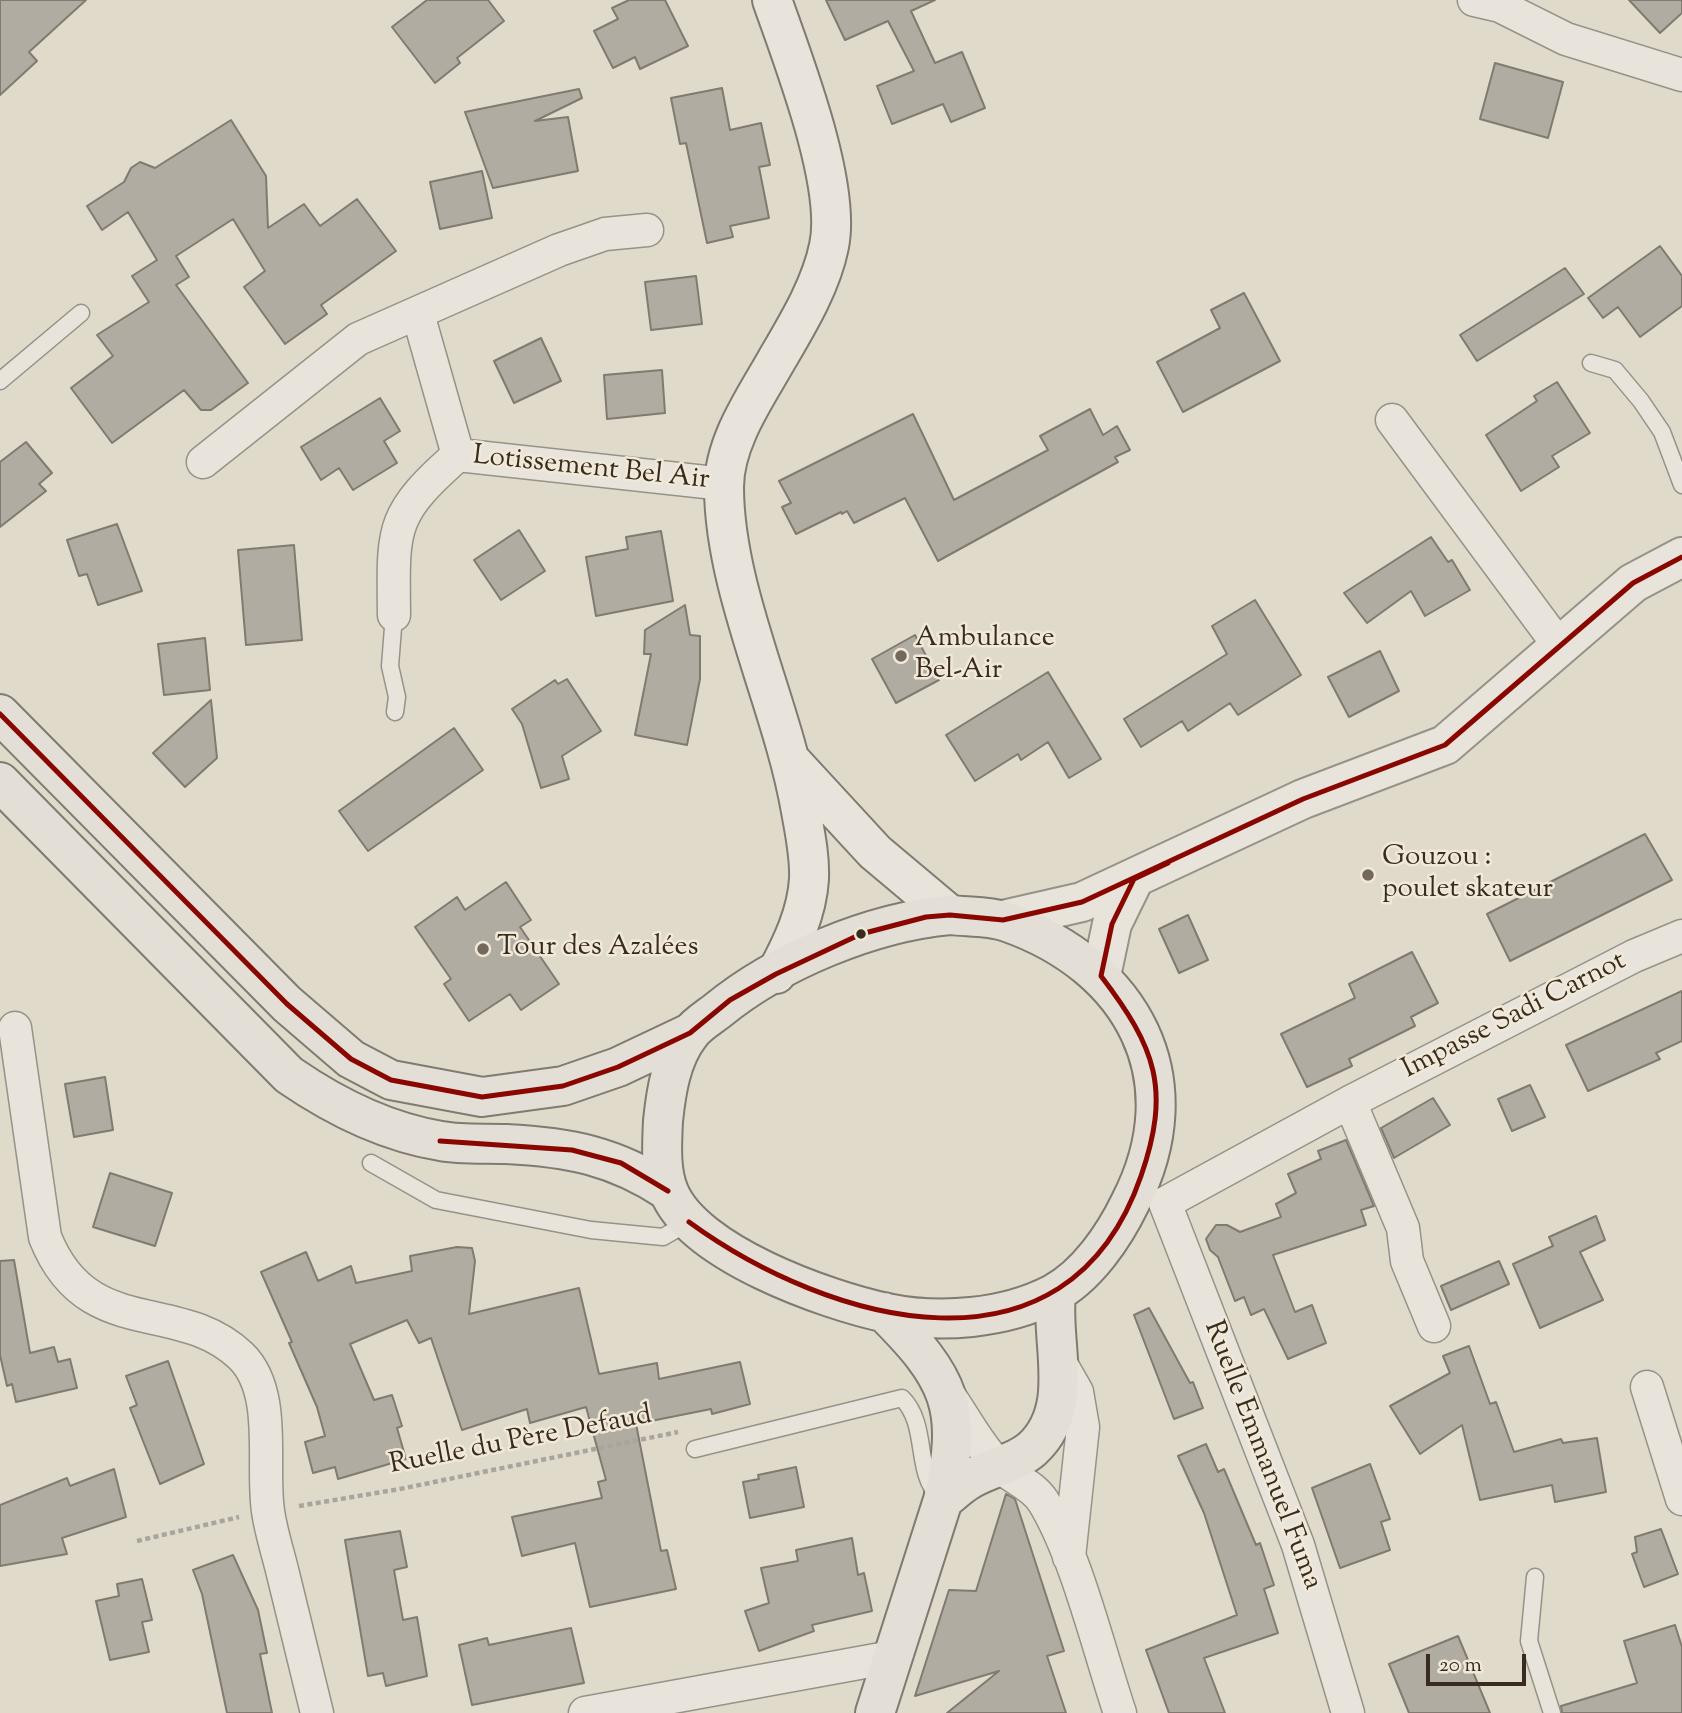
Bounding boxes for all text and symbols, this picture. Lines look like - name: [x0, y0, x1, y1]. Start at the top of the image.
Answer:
- street label: Lotissement Bel Air: [471, 441, 711, 499]
- place label: Ambulance Bel-Air: [915, 623, 1055, 689]
- marker: Ambulance Bel-Air: [893, 648, 909, 664]
- place label: Gouzou : poulet skateur: [1382, 842, 1553, 908]
- marker: Gouzou : poulet skateur: [1360, 867, 1376, 883]
- unlabelled marker: [854, 927, 868, 941]
- place label: Tour des Azalées: [497, 932, 699, 966]
- marker: Tour des Azalées: [475, 941, 491, 957]
- street label: Impasse Sadi Carnot: [1397, 946, 1633, 1088]
- street label: Ruelle Emmanuel Fuma: [1194, 1317, 1328, 1595]
- street label: Ruelle du Père Defaud: [387, 1400, 655, 1484]
- scale bar: [1430, 1640, 1530, 1684]
- text: 20 m: [1439, 1651, 1482, 1681]

